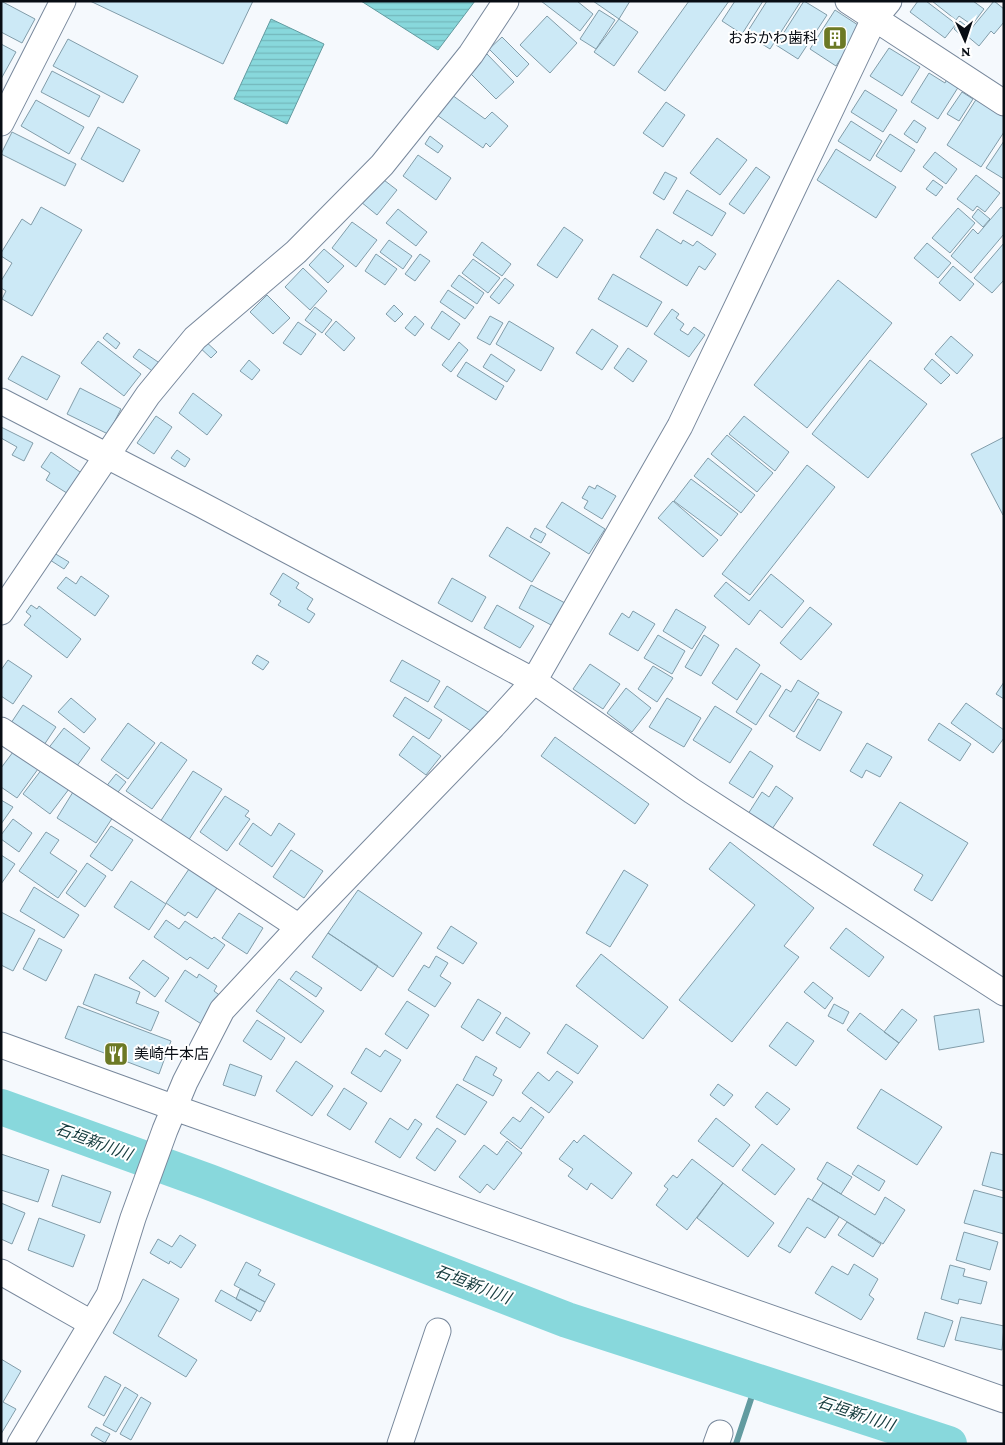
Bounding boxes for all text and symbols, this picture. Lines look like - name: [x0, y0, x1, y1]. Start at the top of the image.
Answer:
- north arrow: [940, 15, 990, 65]
- building icon: おおかわ歯科: [822, 25, 848, 51]
- place label: おおかわ歯科: [728, 30, 818, 46]
- text: N: [960, 45, 971, 61]
- restaurant icon: 美崎牛本店: [103, 1041, 129, 1067]
- place label: 美崎牛本店: [134, 1046, 209, 1062]
- water label: 石垣新川川: [53, 1120, 136, 1164]
- water label: 石垣新川川: [432, 1262, 515, 1307]
- water label: 石垣新川川: [815, 1393, 898, 1435]

